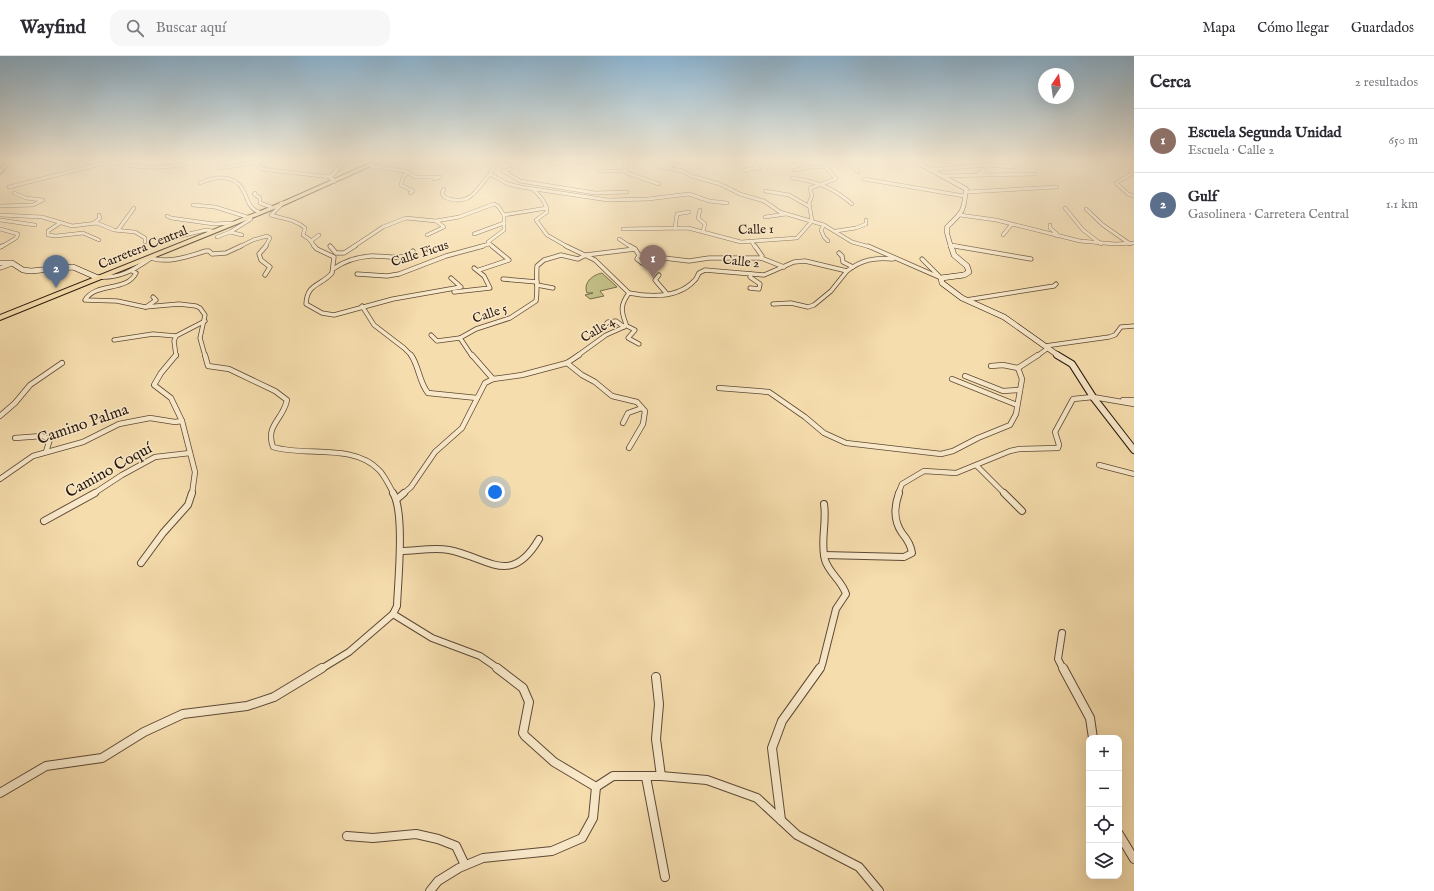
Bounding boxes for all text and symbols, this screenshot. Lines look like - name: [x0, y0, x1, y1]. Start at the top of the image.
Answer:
- search box: [110, 10, 390, 46]
- text: Wayfind: [20, 16, 86, 40]
- icon: search: [124, 17, 146, 39]
- text: Buscar aquí: [156, 18, 226, 37]
- text: Mapa: [1202, 19, 1235, 37]
- text: Cómo llegar: [1257, 19, 1329, 37]
- text: Guardados: [1351, 19, 1414, 37]
- north arrow: [1038, 68, 1074, 104]
- text: Cerca: [1150, 72, 1191, 93]
- text: 2 resultados: [1355, 74, 1418, 91]
- text: Escuela Segunda Unidad: [1188, 123, 1342, 142]
- text: 1: [1161, 132, 1165, 149]
- text: 650 m: [1389, 132, 1418, 149]
- text: Escuela · Calle 2: [1188, 142, 1274, 159]
- text: Gulf: [1188, 187, 1217, 206]
- text: 2: [1160, 196, 1166, 213]
- text: 1.1 km: [1386, 196, 1418, 213]
- text: Gasolinera · Carretera Central: [1188, 206, 1349, 223]
- street label: Calle 1: [738, 221, 774, 239]
- street label: Carretera Central: [96, 222, 190, 274]
- street label: Calle Ficus: [389, 237, 451, 271]
- pin: 1: [640, 245, 666, 278]
- street label: Calle 2: [722, 252, 760, 272]
- pin: 2: [43, 255, 69, 288]
- street label: Calle 5: [470, 300, 510, 328]
- street label: Calle 4: [578, 313, 619, 347]
- street label: Camino Palma: [35, 400, 131, 450]
- street label: Camino Coquí: [62, 438, 157, 503]
- your location: [485, 482, 505, 502]
- map controls: [1086, 735, 1122, 879]
- button: +: [1086, 735, 1122, 771]
- button: −: [1086, 771, 1122, 807]
- button: locate: [1086, 807, 1122, 843]
- button: layers: [1086, 843, 1122, 879]

